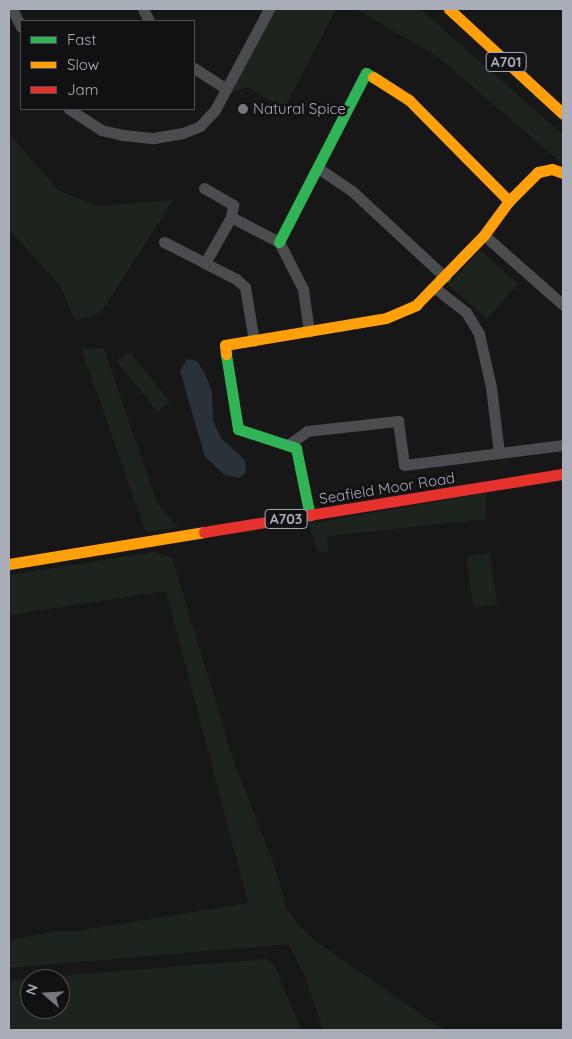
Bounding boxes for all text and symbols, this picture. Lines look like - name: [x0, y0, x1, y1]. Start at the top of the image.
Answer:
- legend: [20, 20, 195, 110]
- text: Fast: [67, 30, 96, 49]
- road number: A701: [485, 51, 527, 74]
- text: Slow: [67, 55, 99, 74]
- text: Jam: [67, 80, 98, 99]
- place label: Natural Spice: [253, 100, 346, 118]
- marker: Natural Spice: [237, 103, 249, 115]
- street label: Seafield Moor Road: [318, 468, 456, 508]
- road number: A703: [264, 508, 308, 530]
- north arrow: [20, 969, 70, 1019]
- text: N: [22, 982, 42, 997]

